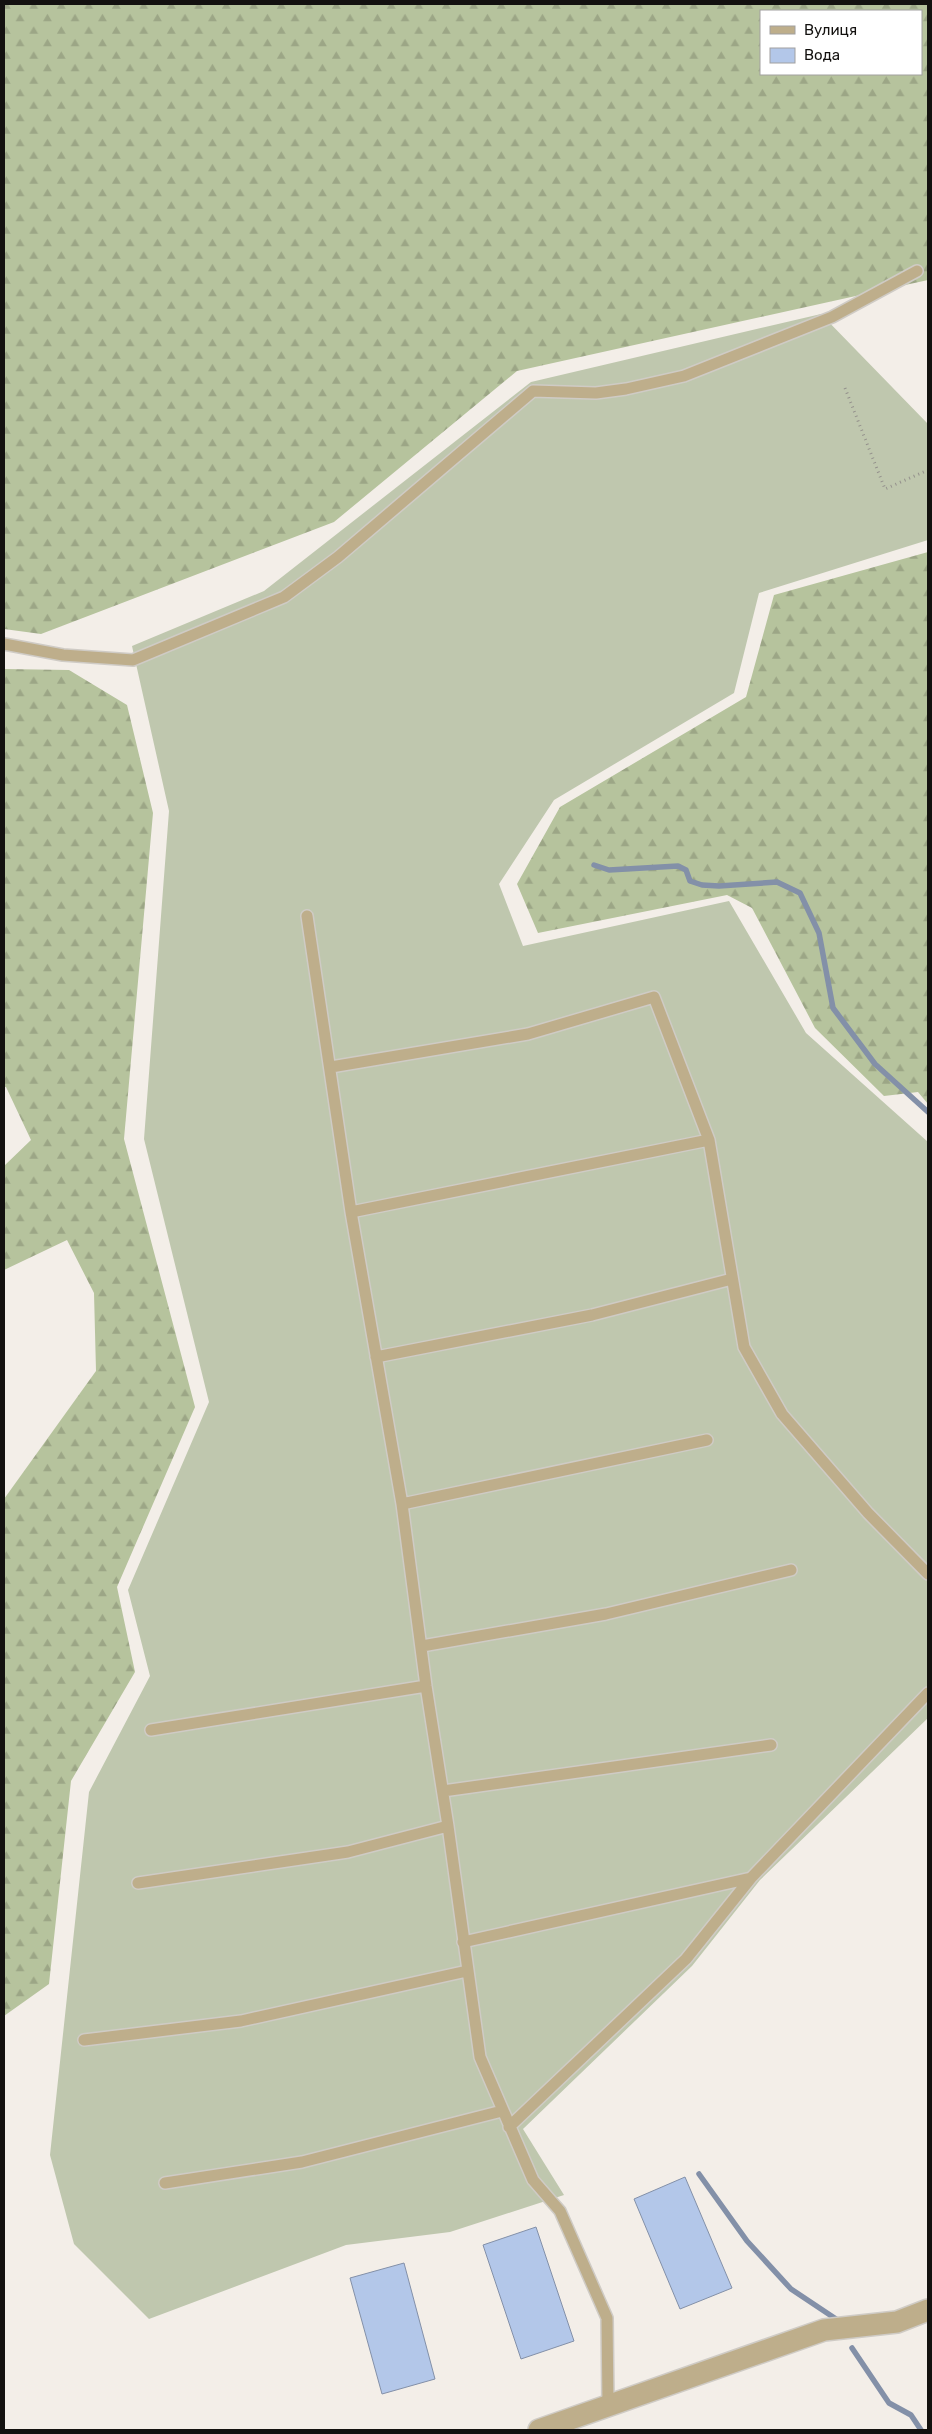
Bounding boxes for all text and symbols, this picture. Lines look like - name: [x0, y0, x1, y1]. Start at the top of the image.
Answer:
- legend: [760, 10, 922, 75]
- text: Вулиця: [804, 21, 857, 39]
- text: Вода: [804, 46, 840, 64]

